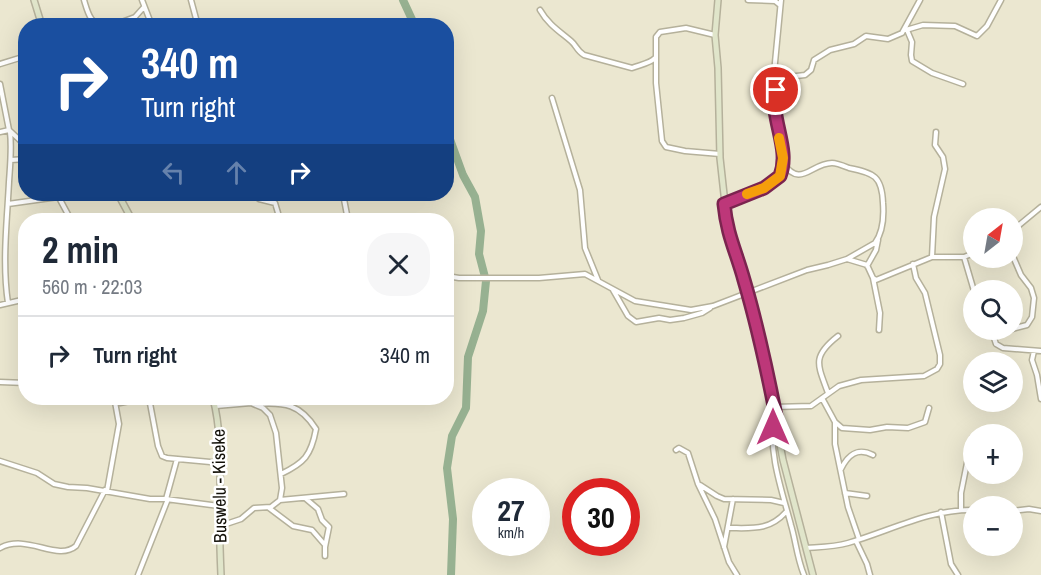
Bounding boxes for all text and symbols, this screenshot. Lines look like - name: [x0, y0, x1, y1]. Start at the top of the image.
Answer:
- text: 340 m: [141, 35, 239, 91]
- icon: right: [42, 42, 120, 120]
- pin: [750, 64, 801, 115]
- icon: arrive: [759, 73, 792, 106]
- text: Turn right: [141, 89, 235, 125]
- icon: left: [157, 156, 190, 189]
- icon: ahead: [220, 156, 253, 189]
- icon: right: [283, 156, 316, 189]
- north arrow: [963, 208, 1023, 268]
- map controls: [963, 208, 1023, 556]
- text: 2 min: [42, 226, 119, 274]
- button: close: [367, 233, 430, 296]
- text: 560 m · 22:03: [42, 273, 142, 300]
- button: search: [963, 280, 1023, 340]
- icon: right: [42, 339, 75, 372]
- text: Turn right: [93, 340, 177, 370]
- text: 340 m: [380, 340, 430, 370]
- button: layers: [963, 352, 1023, 412]
- position arrow: [741, 395, 805, 459]
- button: +: [963, 424, 1023, 484]
- street label: Buswelu - Kiseke: [206, 429, 232, 543]
- speed limit sign: 30: [562, 478, 640, 556]
- text: 27: [497, 490, 525, 530]
- button: −: [963, 496, 1023, 556]
- text: km/h: [498, 522, 524, 543]

